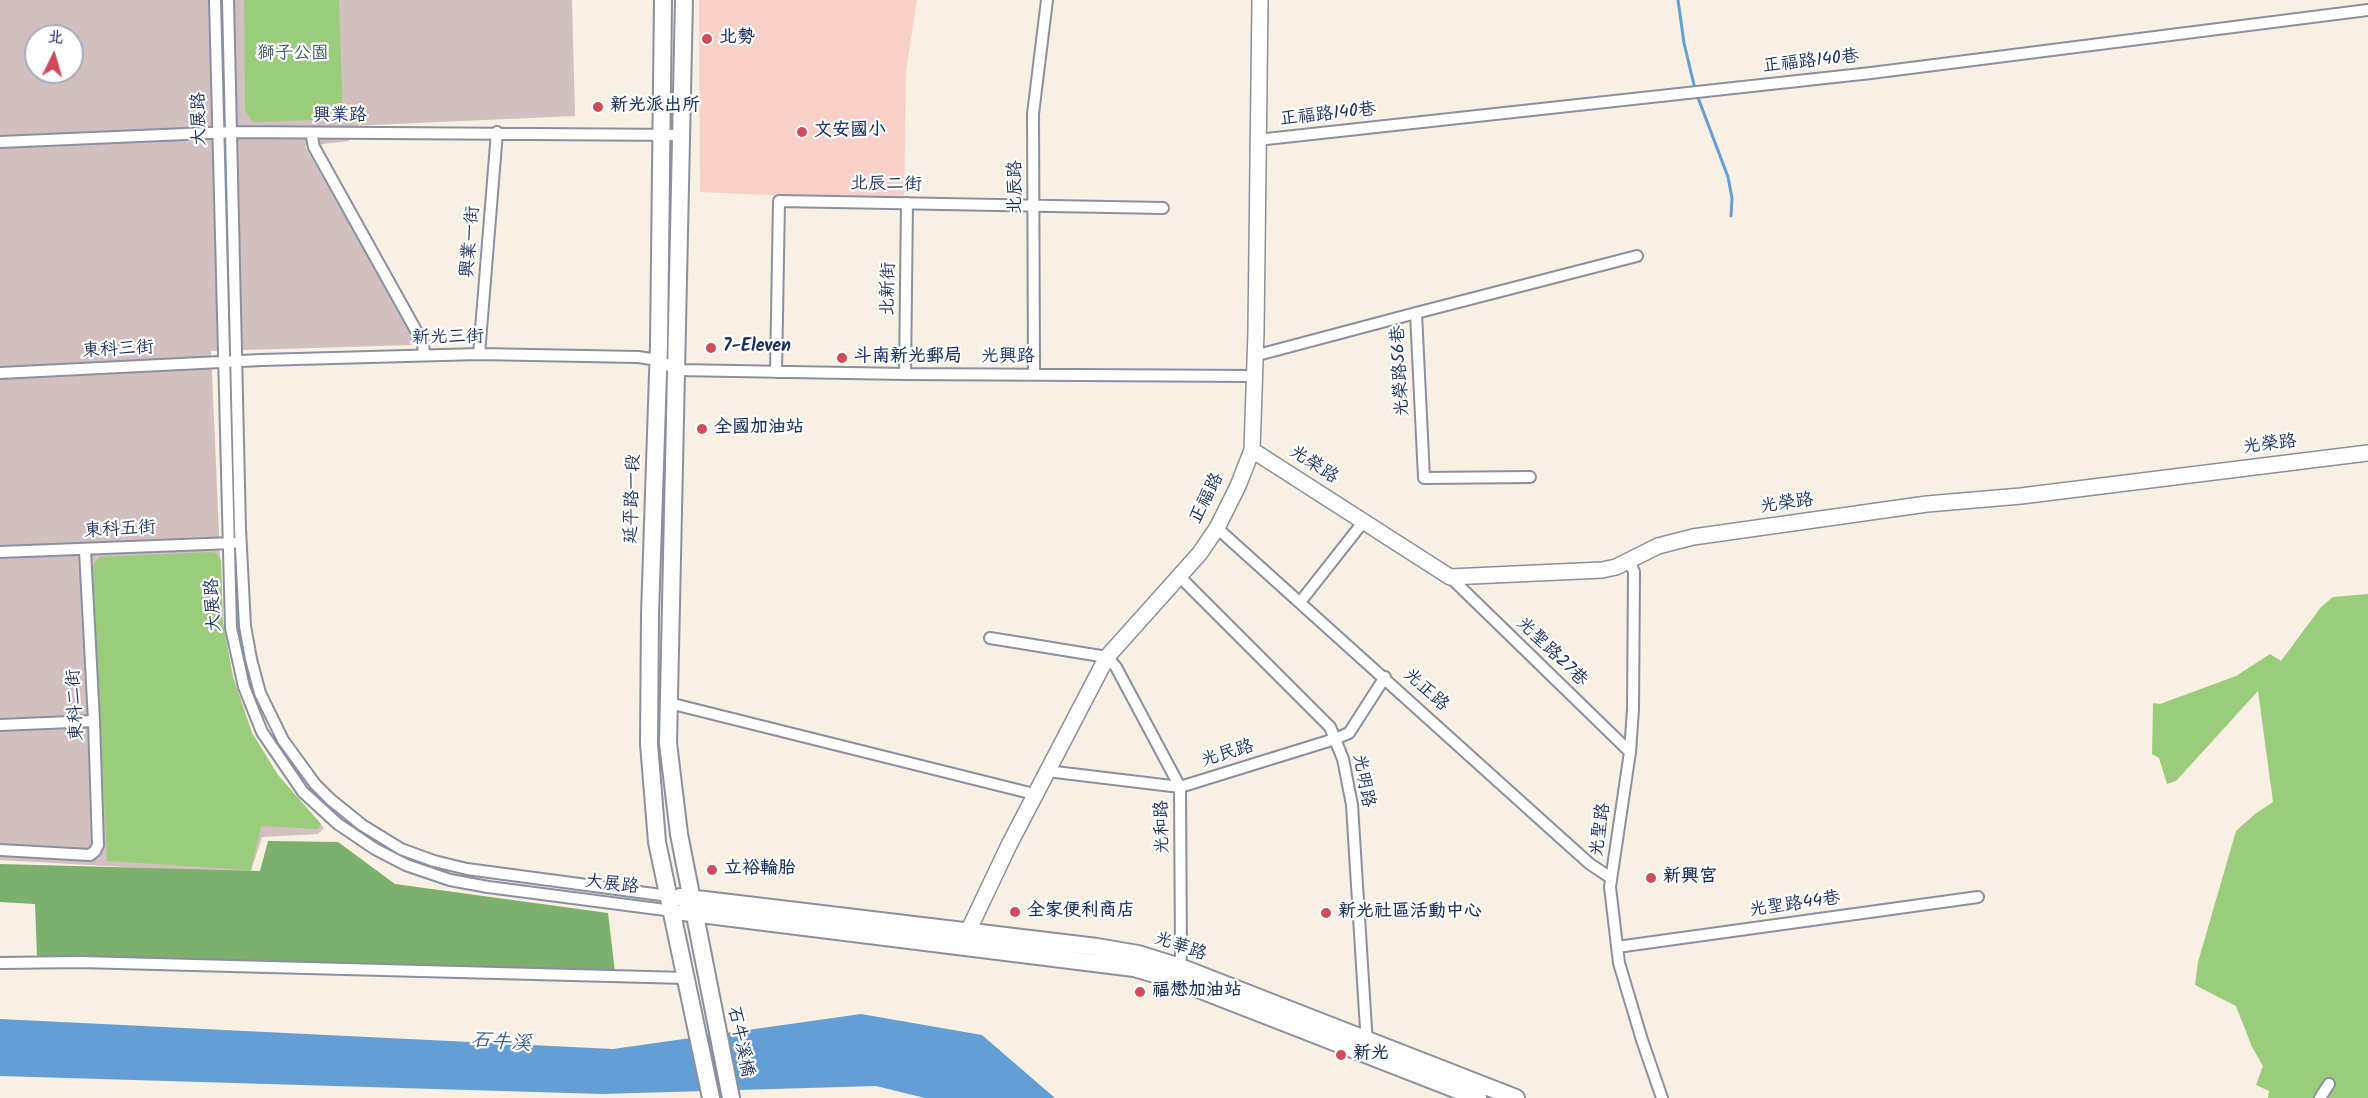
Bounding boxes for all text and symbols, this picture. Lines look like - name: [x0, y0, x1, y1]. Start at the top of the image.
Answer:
- north arrow: [24, 24, 84, 84]
- text: 北: [46, 24, 64, 51]
- place label: 北勢: [719, 28, 755, 50]
- marker: 北勢: [700, 32, 714, 46]
- park label: 獅子公園: [257, 44, 329, 66]
- street label: 正福路140巷: [1762, 47, 1860, 79]
- street label: 大展路: [190, 92, 212, 146]
- place label: 新光派出所: [610, 96, 700, 118]
- marker: 新光派出所: [591, 100, 605, 114]
- street label: 正福路140巷: [1279, 100, 1377, 132]
- street label: 興業路: [313, 106, 367, 128]
- place label: 文安國小: [814, 121, 886, 143]
- marker: 文安國小: [795, 125, 809, 139]
- street label: 北辰路: [1006, 160, 1028, 214]
- street label: 北辰二街: [850, 175, 922, 197]
- street label: 興業一街: [458, 205, 486, 279]
- street label: 北新街: [879, 262, 901, 316]
- street label: 光榮路56巷: [1389, 325, 1415, 417]
- street label: 新光三街: [412, 328, 484, 350]
- place label: 7-Eleven: [723, 337, 791, 359]
- street label: 東科三街: [81, 338, 155, 364]
- marker: 7-Eleven: [704, 341, 718, 355]
- place label: 斗南新光郵局: [854, 347, 962, 369]
- street label: 光興路: [981, 347, 1035, 369]
- marker: 斗南新光郵局: [835, 351, 849, 365]
- place label: 全國加油站: [714, 418, 804, 440]
- marker: 全國加油站: [695, 422, 709, 436]
- street label: 光榮路: [2242, 432, 2298, 460]
- street label: 光榮路: [1284, 442, 1342, 490]
- street label: 延平路一段: [622, 454, 646, 544]
- street label: 正福路: [1186, 470, 1230, 528]
- street label: 光榮路: [1759, 491, 1815, 519]
- street label: 東科五街: [83, 518, 157, 544]
- street label: 大展路: [203, 577, 227, 633]
- street label: 光聖路27巷: [1511, 614, 1591, 692]
- street label: 光正路: [1398, 665, 1452, 717]
- street label: 東科二街: [64, 668, 90, 742]
- street label: 光民路: [1199, 737, 1257, 773]
- street label: 光明路: [1346, 752, 1378, 810]
- street label: 光和路: [1153, 800, 1175, 854]
- street label: 光聖路: [1588, 802, 1616, 858]
- place label: 立裕輪胎: [724, 859, 796, 881]
- marker: 立裕輪胎: [705, 863, 719, 877]
- place label: 新興宮: [1663, 867, 1717, 889]
- marker: 新興宮: [1644, 871, 1658, 885]
- street label: 大展路: [584, 872, 640, 900]
- street label: 光聖路44巷: [1748, 889, 1842, 923]
- place label: 全家便利商店: [1027, 901, 1135, 923]
- place label: 新光社區活動中心: [1338, 902, 1482, 924]
- marker: 全家便利商店: [1008, 905, 1022, 919]
- marker: 新光社區活動中心: [1319, 906, 1333, 920]
- street label: 光華路: [1151, 929, 1209, 967]
- place label: 福懋加油站: [1152, 981, 1242, 1003]
- marker: 福懋加油站: [1133, 985, 1147, 999]
- street label: 石牛溪橋: [721, 1005, 757, 1079]
- water label: 石牛溪: [470, 1030, 532, 1058]
- place label: 新光: [1353, 1044, 1389, 1066]
- marker: 新光: [1334, 1048, 1348, 1062]

